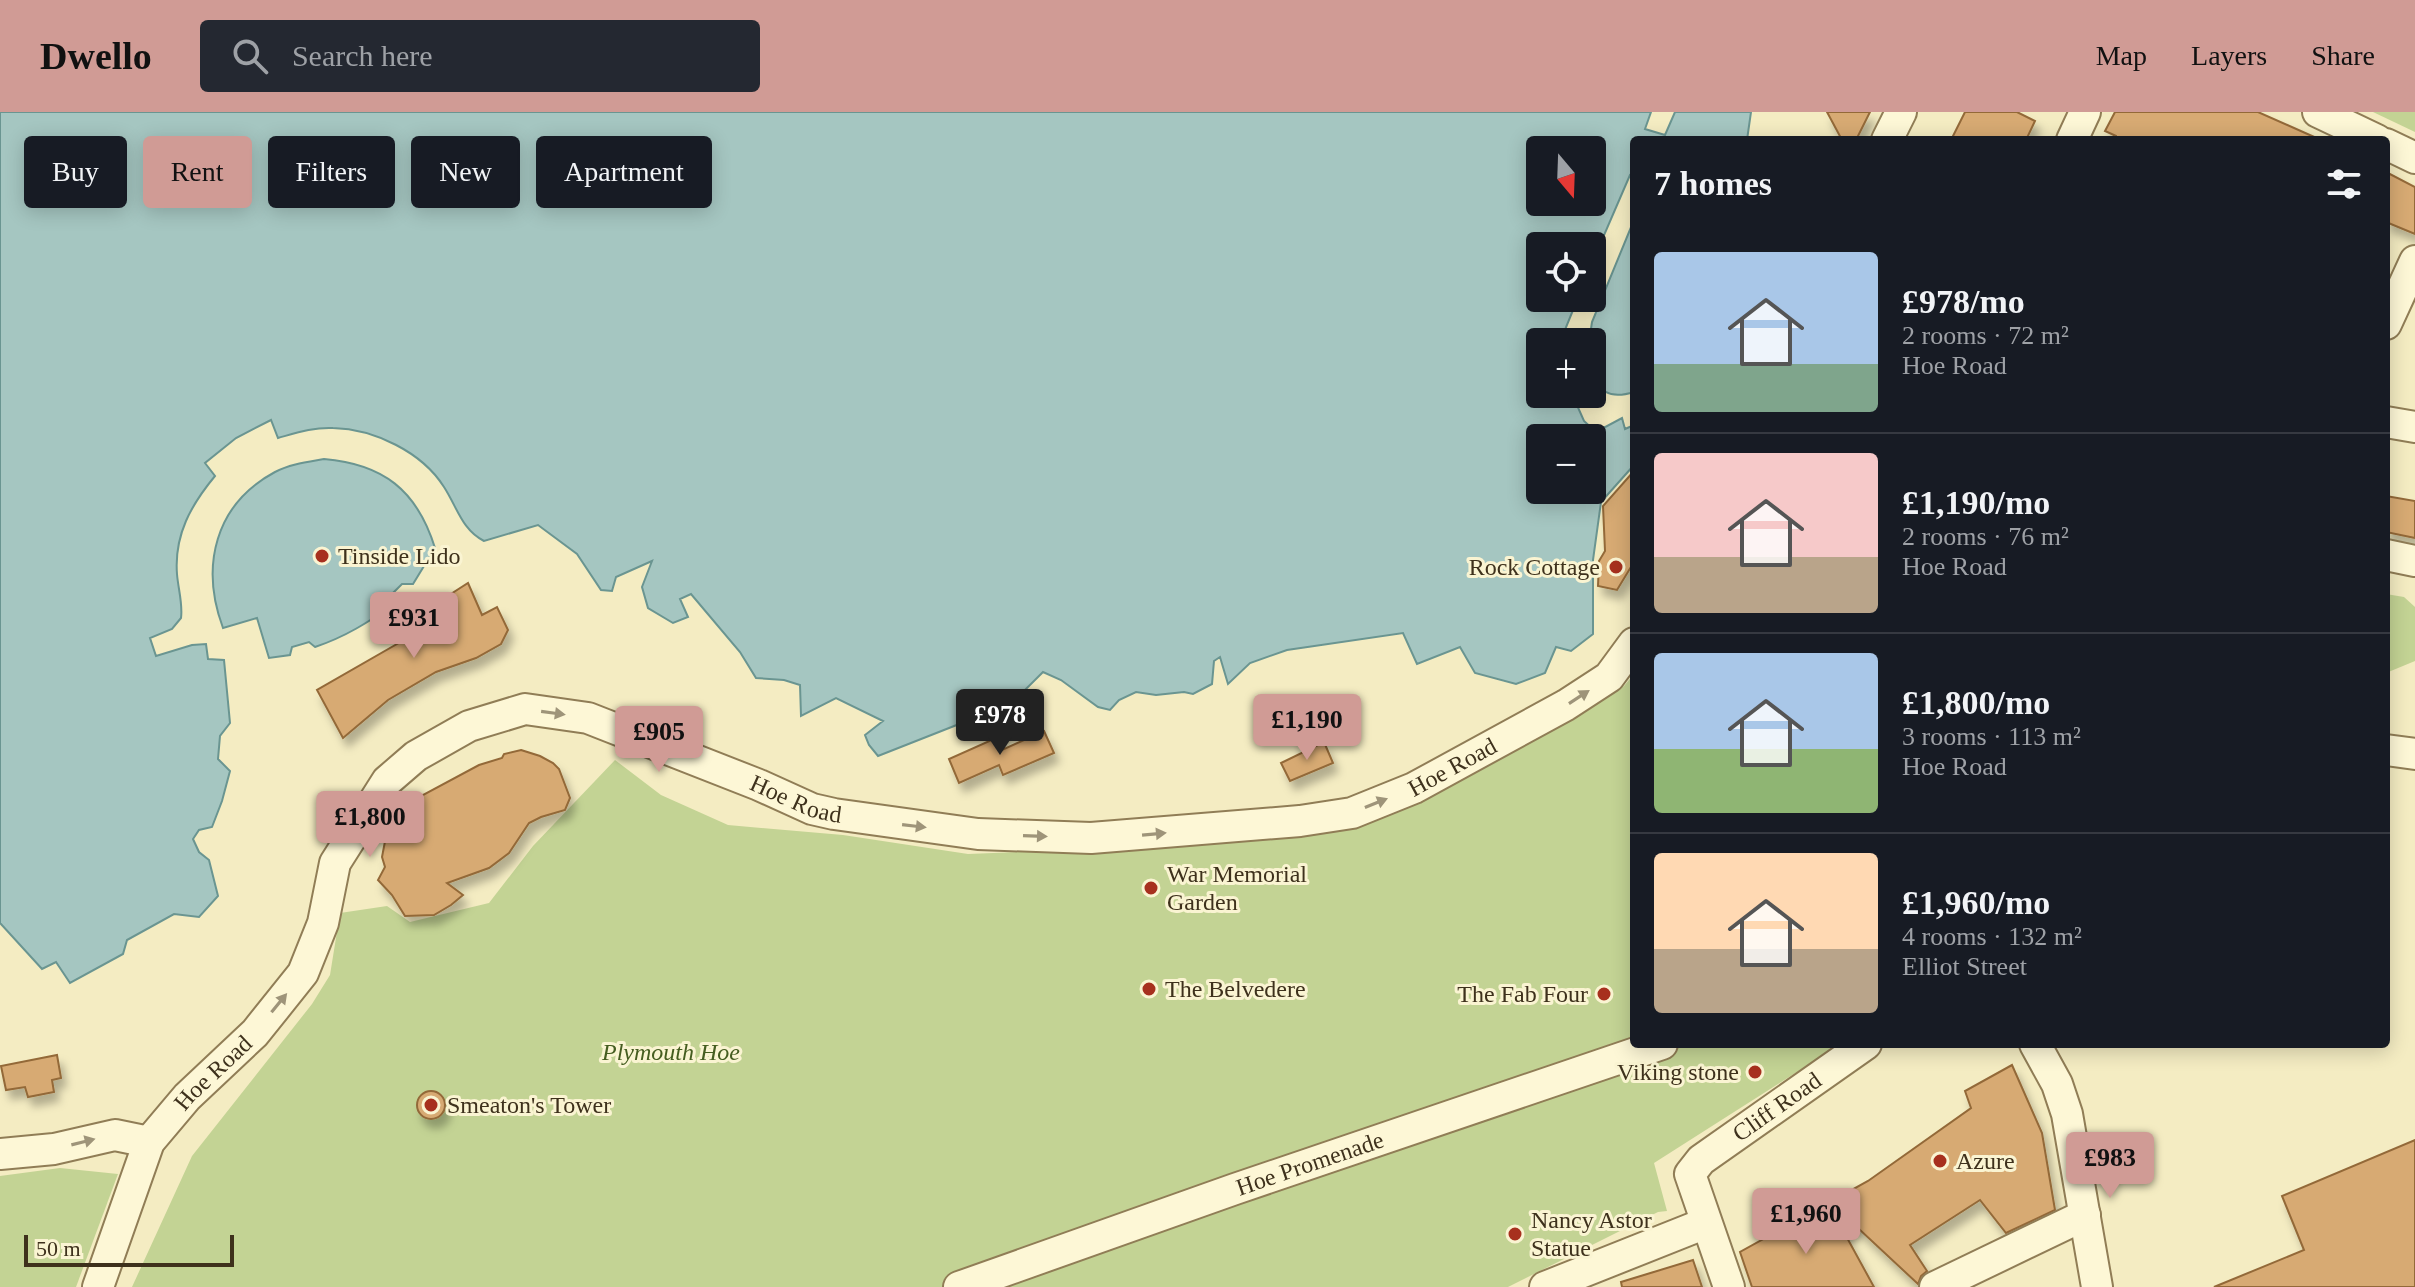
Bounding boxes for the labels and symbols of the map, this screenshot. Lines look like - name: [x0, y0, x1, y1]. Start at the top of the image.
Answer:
- north arrow: [1526, 136, 1606, 216]
- place label: Tinside Lido: [338, 543, 460, 569]
- marker: Tinside Lido: [313, 547, 331, 565]
- place label: Rock Cottage: [1469, 554, 1600, 580]
- marker: Rock Cottage: [1607, 558, 1625, 576]
- pin: £931: [367, 592, 461, 660]
- pin: £978: [953, 689, 1047, 757]
- one-way arrow: [1568, 689, 1589, 704]
- pin: £1,190: [1242, 694, 1372, 762]
- pin: £905: [612, 706, 706, 774]
- one-way arrow: [540, 707, 565, 720]
- street label: Hoe Road: [1404, 732, 1501, 802]
- street label: Hoe Road: [746, 770, 843, 828]
- pin: £1,800: [305, 791, 435, 859]
- one-way arrow: [1364, 797, 1388, 810]
- one-way arrow: [902, 820, 927, 833]
- one-way arrow: [1142, 827, 1167, 840]
- one-way arrow: [1023, 830, 1048, 843]
- place label: War Memorial Garden: [1167, 861, 1307, 915]
- marker: War Memorial Garden: [1142, 879, 1160, 897]
- place label: The Belvedere: [1165, 976, 1306, 1002]
- marker: The Belvedere: [1140, 980, 1158, 998]
- place label: The Fab Four: [1457, 981, 1588, 1007]
- marker: The Fab Four: [1595, 985, 1613, 1003]
- one-way arrow: [270, 993, 287, 1013]
- street label: Hoe Road: [169, 1030, 257, 1115]
- park label: Plymouth Hoe: [601, 1039, 740, 1065]
- place label: Viking stone: [1617, 1059, 1739, 1085]
- marker: Viking stone: [1746, 1063, 1764, 1081]
- street label: Cliff Road: [1728, 1067, 1826, 1147]
- place label: Smeaton's Tower: [447, 1092, 611, 1118]
- marker: Smeaton's Tower: [422, 1096, 440, 1114]
- street label: Hoe Promenade: [1233, 1126, 1387, 1201]
- pin: £983: [2063, 1132, 2157, 1200]
- one-way arrow: [70, 1135, 95, 1147]
- place label: Azure: [1956, 1148, 2015, 1174]
- marker: Azure: [1931, 1152, 1949, 1170]
- pin: £1,960: [1741, 1188, 1871, 1256]
- place label: Nancy Astor Statue: [1531, 1207, 1652, 1261]
- marker: Nancy Astor Statue: [1506, 1225, 1524, 1243]
- scale bar: [24, 1231, 234, 1267]

